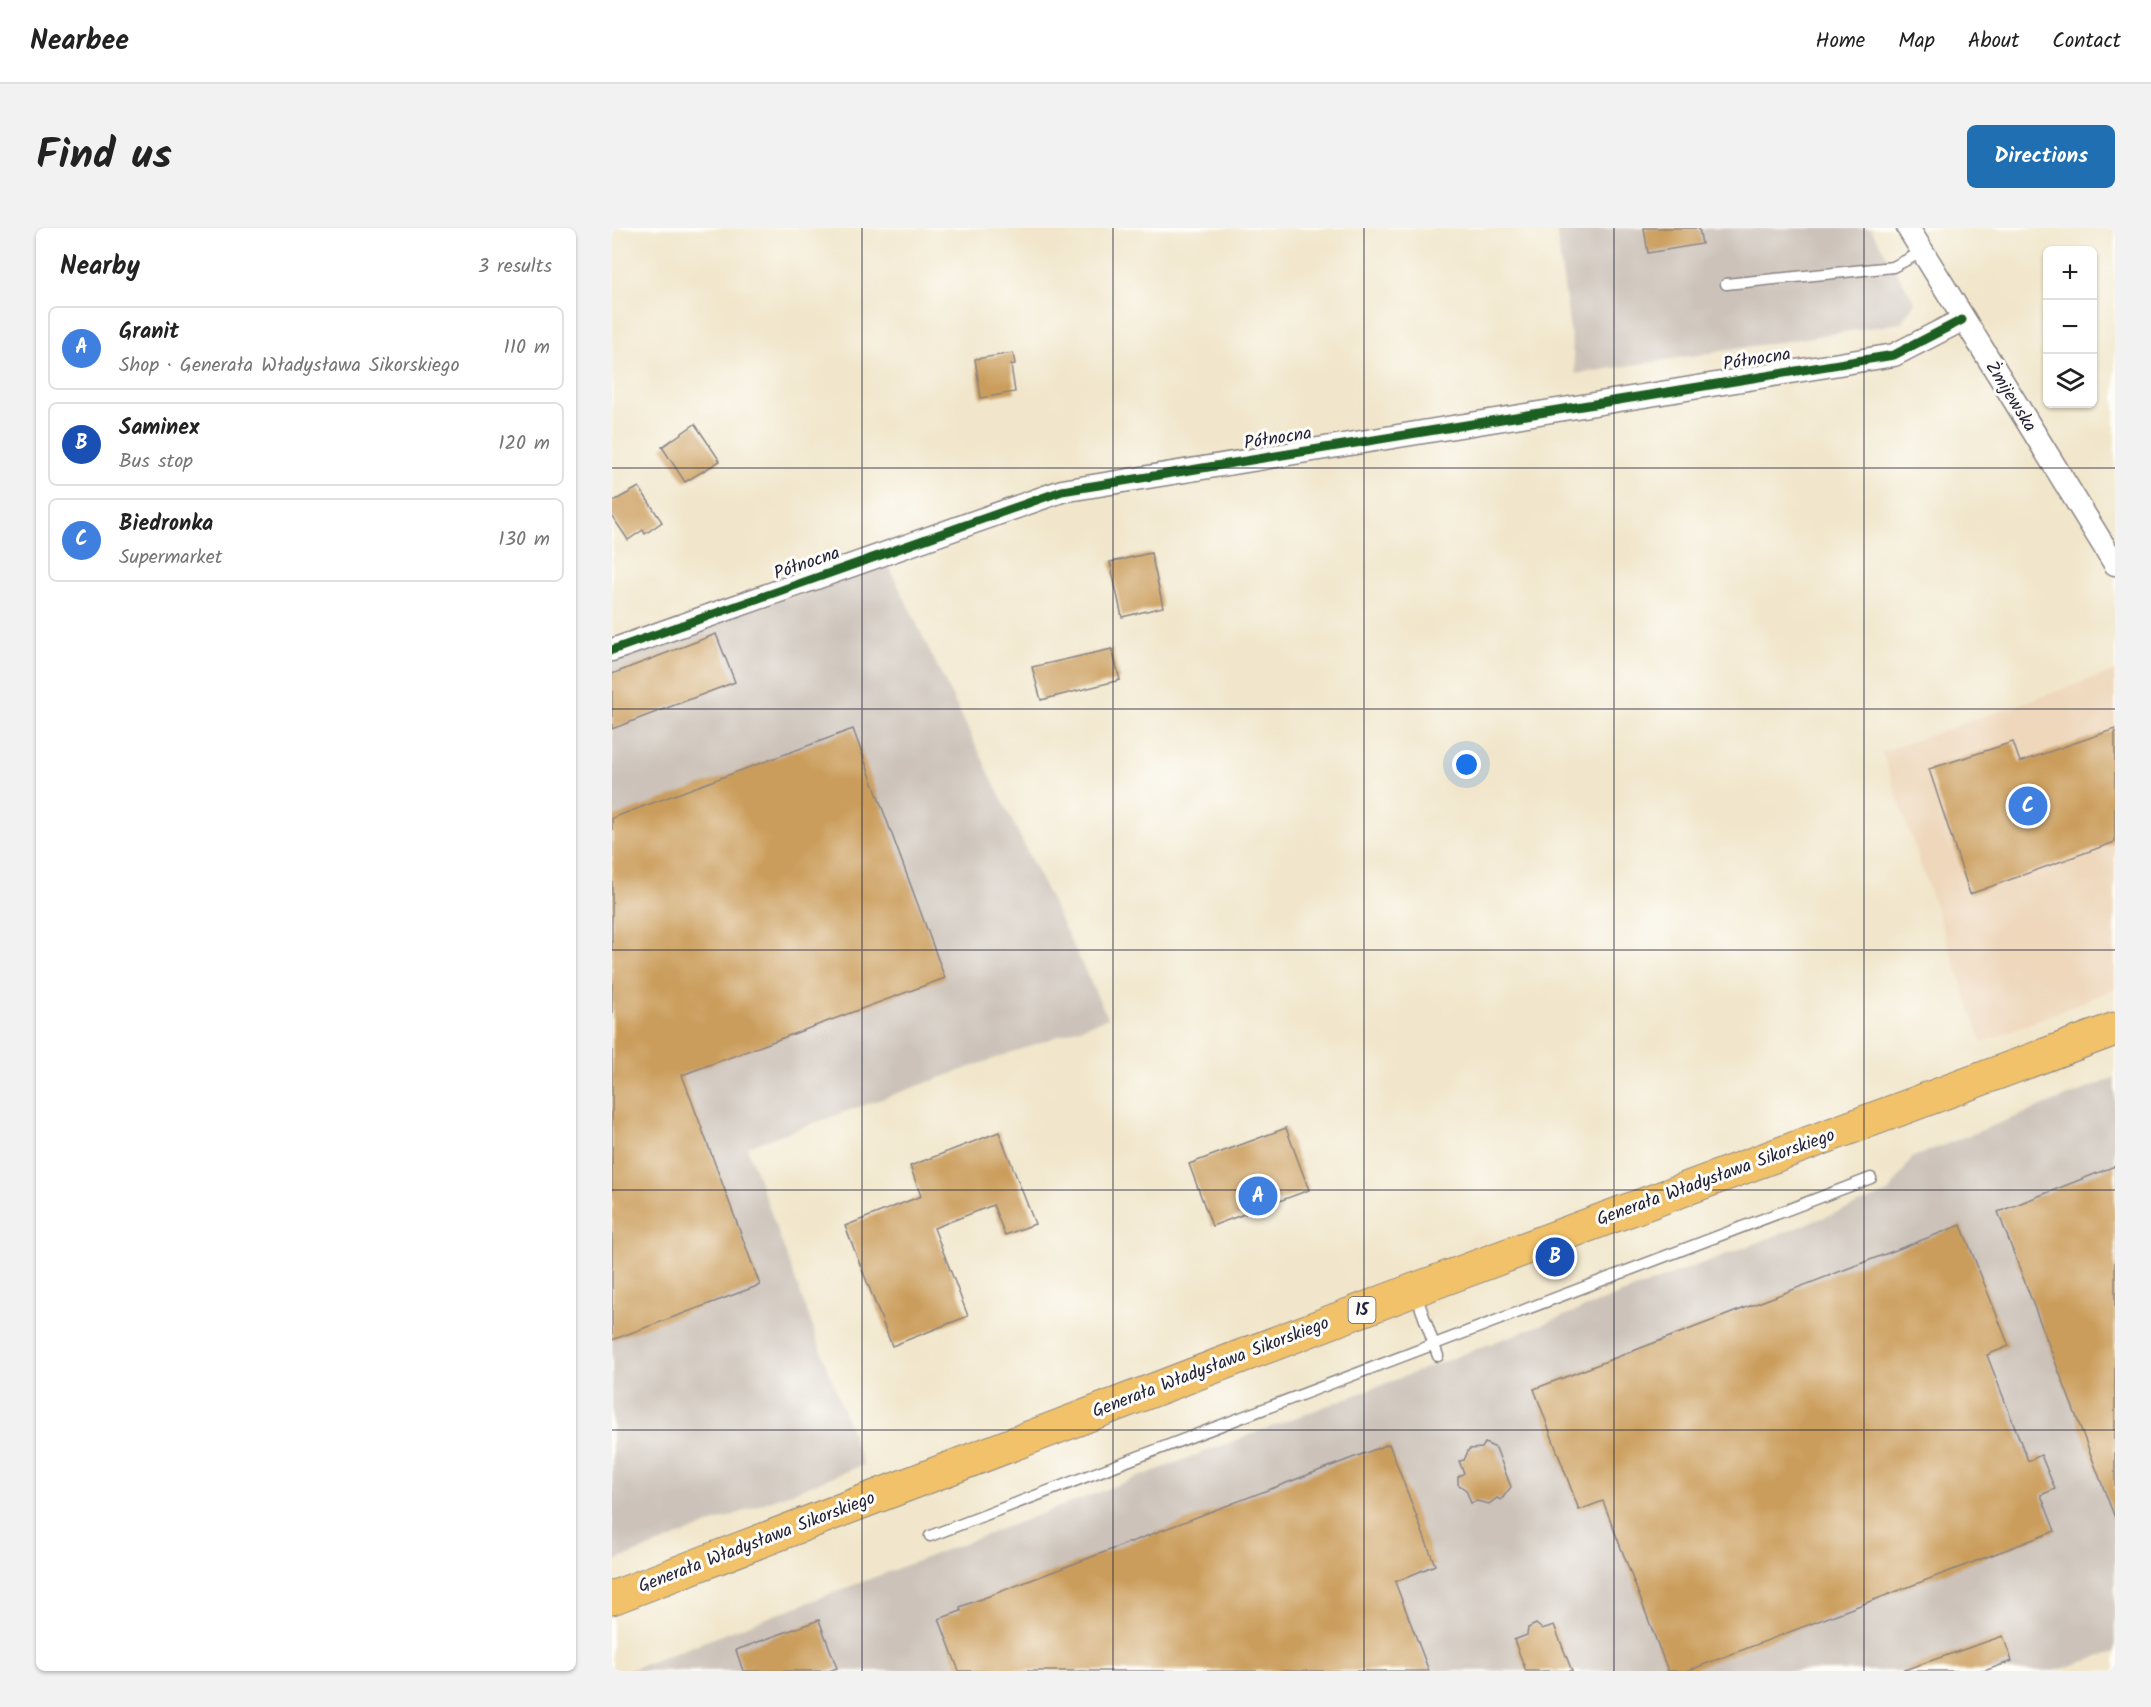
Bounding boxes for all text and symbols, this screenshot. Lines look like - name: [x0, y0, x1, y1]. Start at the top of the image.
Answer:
- text: Nearbee: [30, 19, 129, 64]
- text: Home: [1816, 25, 1865, 58]
- text: Map: [1898, 25, 1935, 58]
- text: About: [1968, 25, 2019, 58]
- text: Contact: [2052, 25, 2121, 58]
- text: Find us: [36, 123, 172, 190]
- button: Directions: [1967, 125, 2115, 188]
- text: Nearby: [60, 246, 140, 288]
- map controls: [2043, 246, 2097, 408]
- button: +: [2043, 246, 2097, 300]
- text: 3 results: [478, 251, 552, 283]
- button: −: [2043, 300, 2097, 354]
- text: Granit: [119, 315, 179, 350]
- text: A: [75, 332, 88, 364]
- text: 110 m: [504, 332, 550, 364]
- street label: Północna: [1721, 340, 1793, 380]
- text: Shop · Generała Władysława Sikorskiego: [119, 350, 460, 382]
- button: layers: [2043, 354, 2097, 408]
- street label: Żmijewska: [1977, 356, 2043, 438]
- text: Saminex: [119, 411, 199, 446]
- street label: Północna: [1242, 419, 1314, 459]
- text: B: [75, 428, 88, 460]
- text: 120 m: [498, 428, 550, 460]
- text: Bus stop: [119, 446, 193, 478]
- text: Biedronka: [119, 507, 213, 542]
- text: C: [75, 524, 88, 556]
- text: 130 m: [498, 524, 550, 556]
- street label: Północna: [770, 539, 844, 589]
- text: Supermarket: [119, 542, 222, 574]
- your location: [1452, 750, 1481, 779]
- pin: C: [2008, 784, 2048, 828]
- street label: Generała Władysława Sikorskiego: [1593, 1121, 1839, 1235]
- pin: A: [1238, 1174, 1278, 1218]
- pin: B: [1536, 1234, 1574, 1280]
- road number: 15: [1348, 1297, 1376, 1323]
- street label: Generała Władysława Sikorskiego: [1088, 1309, 1334, 1427]
- street label: Generała Władysława Sikorskiego: [634, 1484, 880, 1602]

